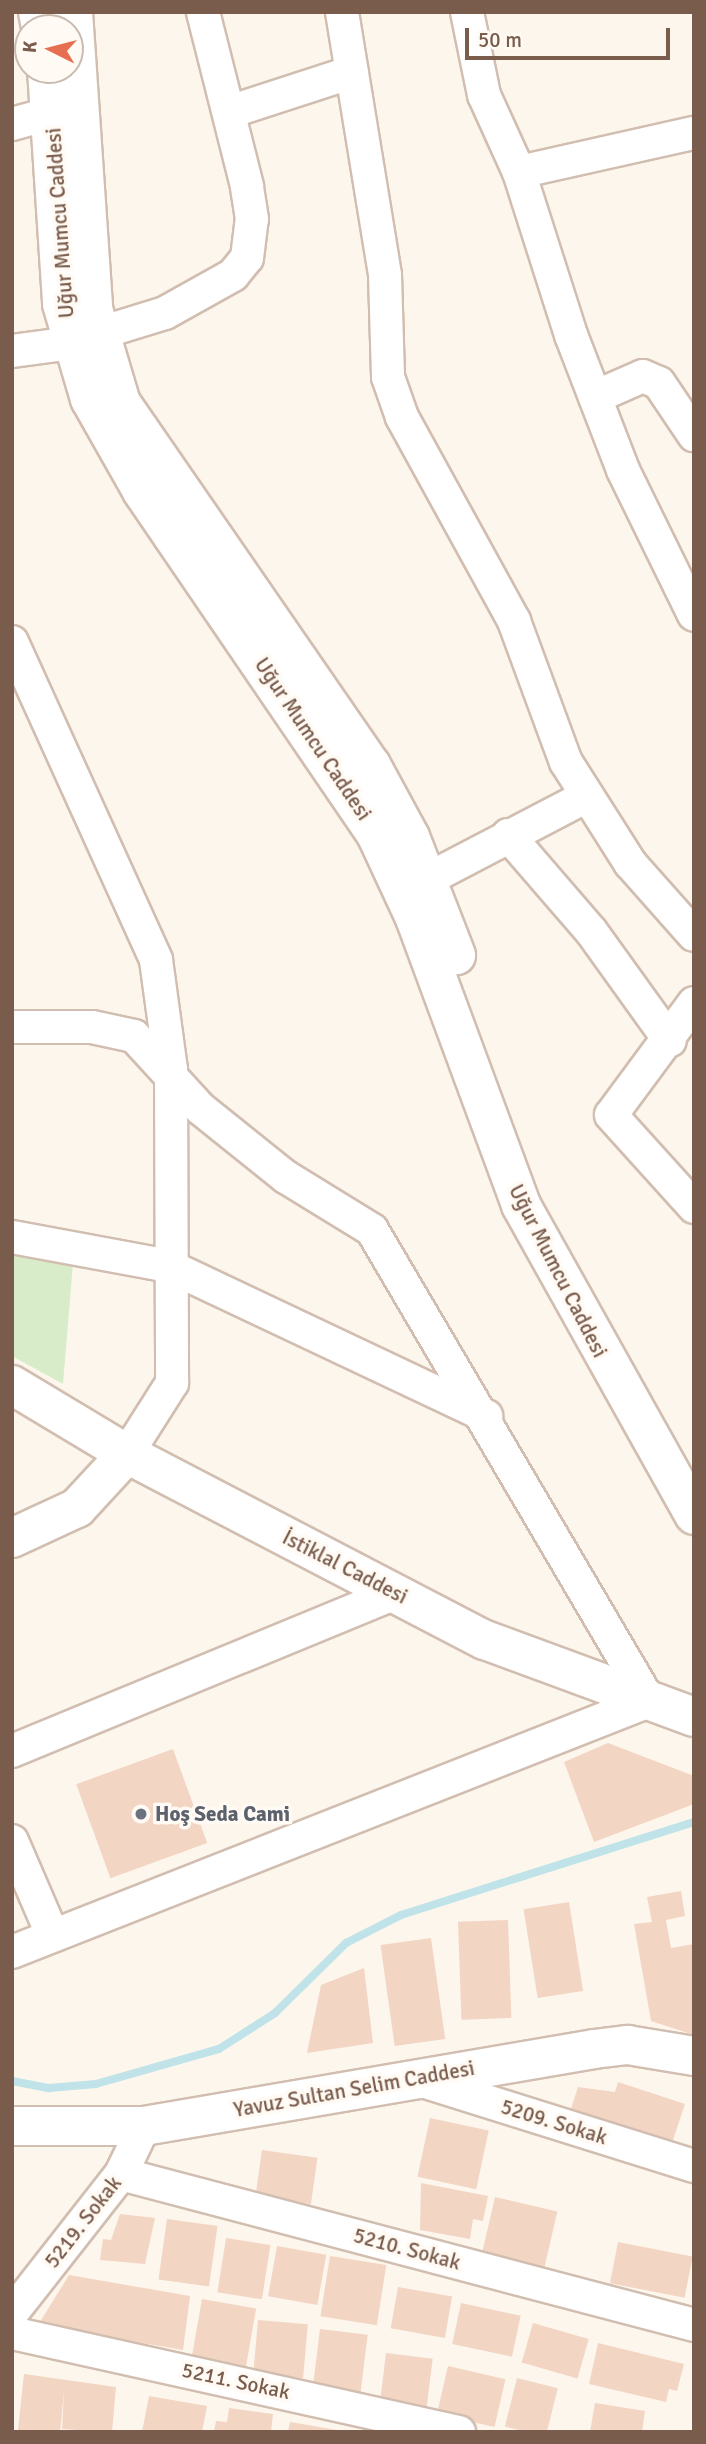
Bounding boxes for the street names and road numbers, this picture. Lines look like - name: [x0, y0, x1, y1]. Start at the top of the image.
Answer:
- street label: Uğur Mumcu Caddesi: [41, 127, 79, 319]
- street label: Uğur Mumcu Caddesi: [249, 653, 377, 825]
- street label: Uğur Mumcu Caddesi: [503, 1180, 613, 1362]
- street label: İstiklal Caddesi: [278, 1525, 412, 1609]
- street label: Yavuz Sultan Selim Caddesi: [232, 2055, 476, 2123]
- street label: 5209. Sokak: [498, 2094, 610, 2150]
- street label: 5219. Sokak: [39, 2171, 127, 2273]
- street label: 5210. Sokak: [351, 2223, 463, 2275]
- street label: 5211. Sokak: [180, 2357, 292, 2405]

